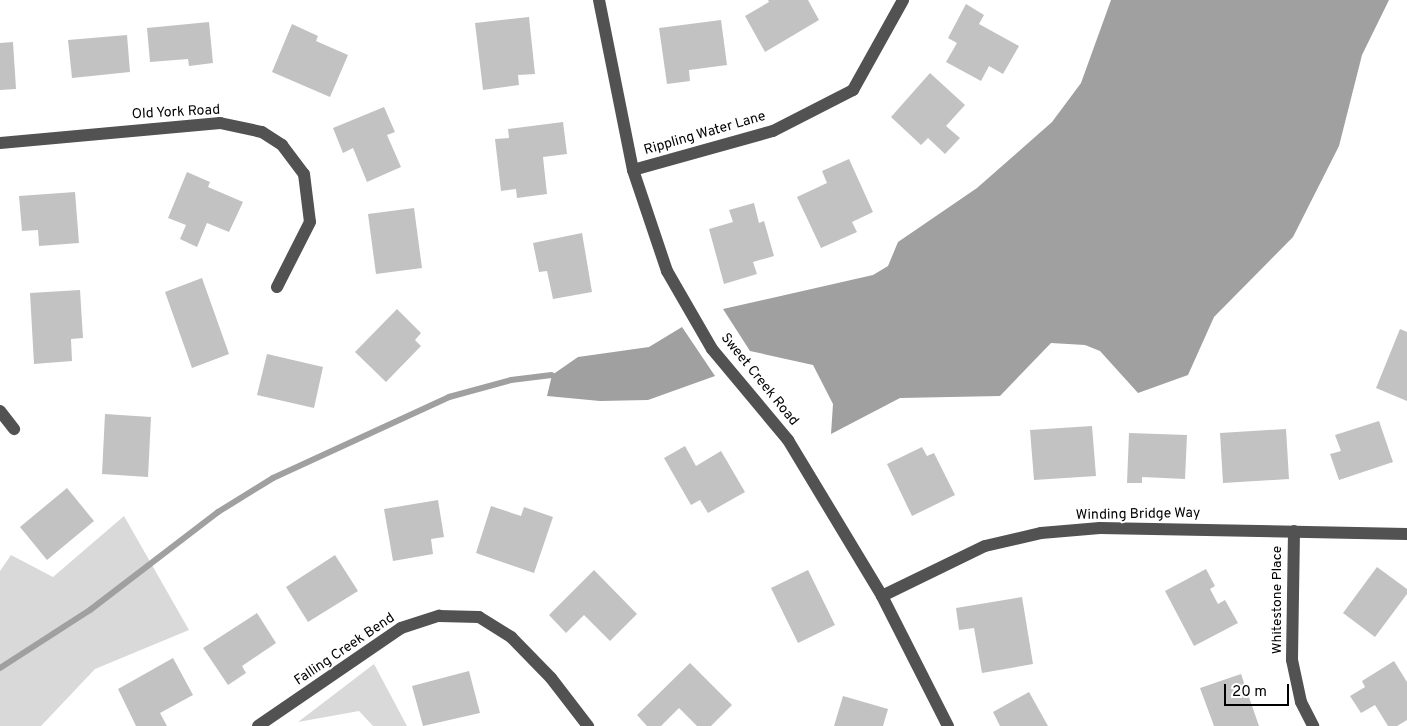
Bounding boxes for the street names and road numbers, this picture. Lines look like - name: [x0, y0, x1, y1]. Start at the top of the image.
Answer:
- street label: Old York Road: [131, 102, 221, 124]
- street label: Rippling Water Lane: [642, 109, 768, 159]
- street label: Sweet Creek Road: [717, 330, 801, 430]
- street label: Winding Bridge Way: [1075, 506, 1201, 524]
- street label: Whitestone Place: [1270, 546, 1286, 654]
- street label: Falling Creek Bend: [292, 610, 398, 690]

